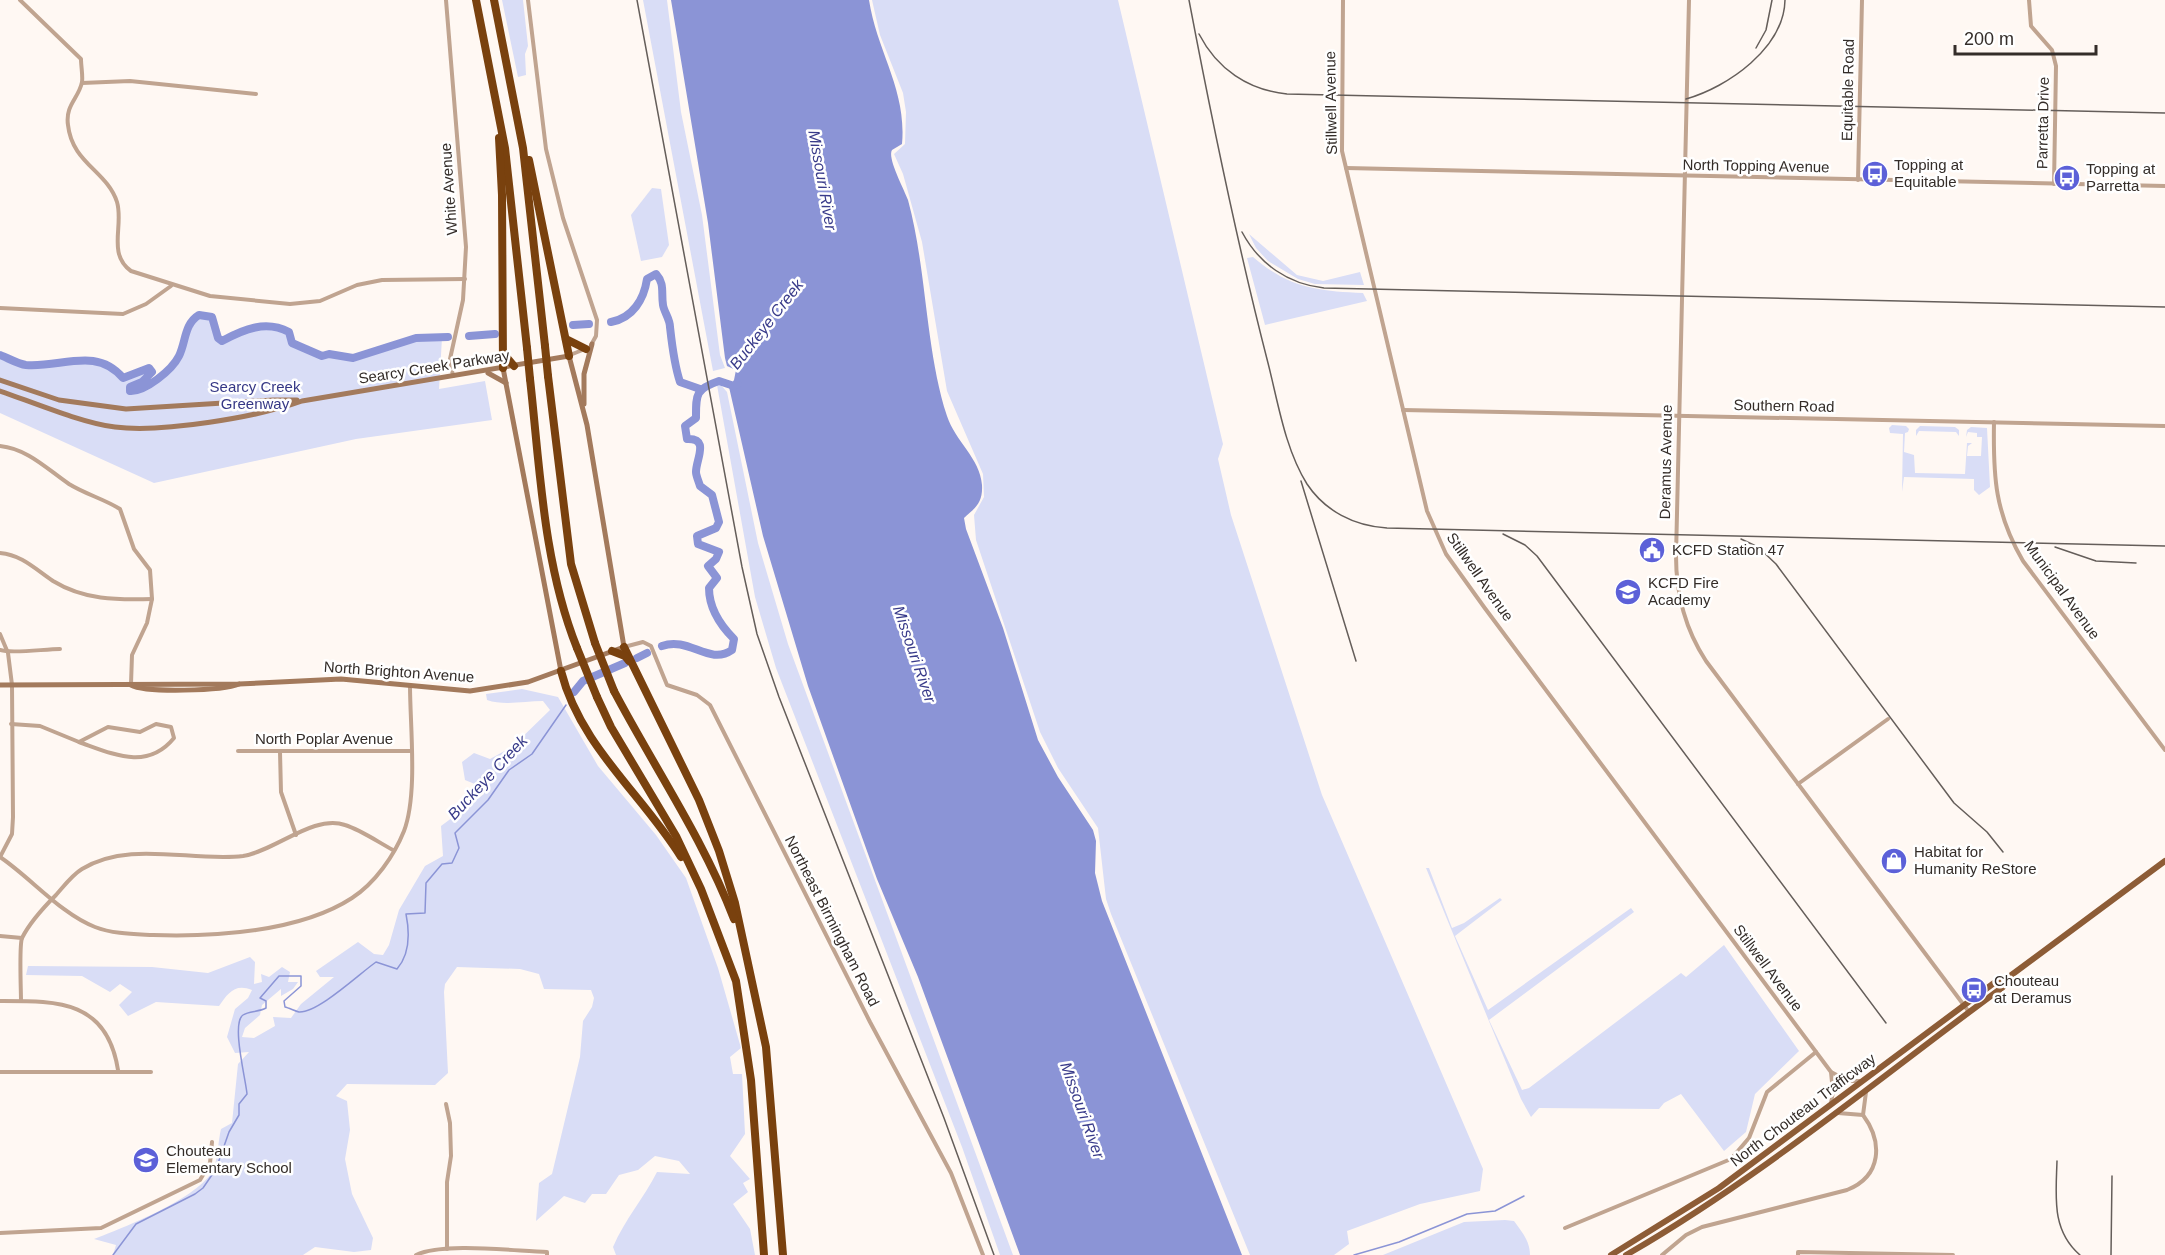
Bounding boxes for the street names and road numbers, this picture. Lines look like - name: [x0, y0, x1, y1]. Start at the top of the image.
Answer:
- street label: Equitable Road: [1838, 39, 1857, 141]
- street label: Stillwell Avenue: [1321, 51, 1340, 155]
- street label: Parretta Drive: [2033, 77, 2052, 169]
- street label: White Avenue: [437, 142, 460, 236]
- street label: North Topping Avenue: [1682, 156, 1830, 175]
- street label: Searcy Creek Parkway: [357, 346, 511, 387]
- street label: Southern Road: [1733, 396, 1835, 415]
- street label: Deramus Avenue: [1656, 404, 1675, 520]
- street label: Stillwell Avenue: [1444, 529, 1517, 624]
- street label: Municipal Avenue: [2021, 537, 2104, 642]
- street label: North Brighton Avenue: [323, 658, 475, 685]
- street label: North Poplar Avenue: [255, 730, 393, 747]
- street label: Northeast Birmingham Road: [782, 833, 883, 1009]
- street label: Stillwell Avenue: [1730, 921, 1806, 1014]
- street label: North Chouteau Trafficway: [1727, 1049, 1879, 1170]

